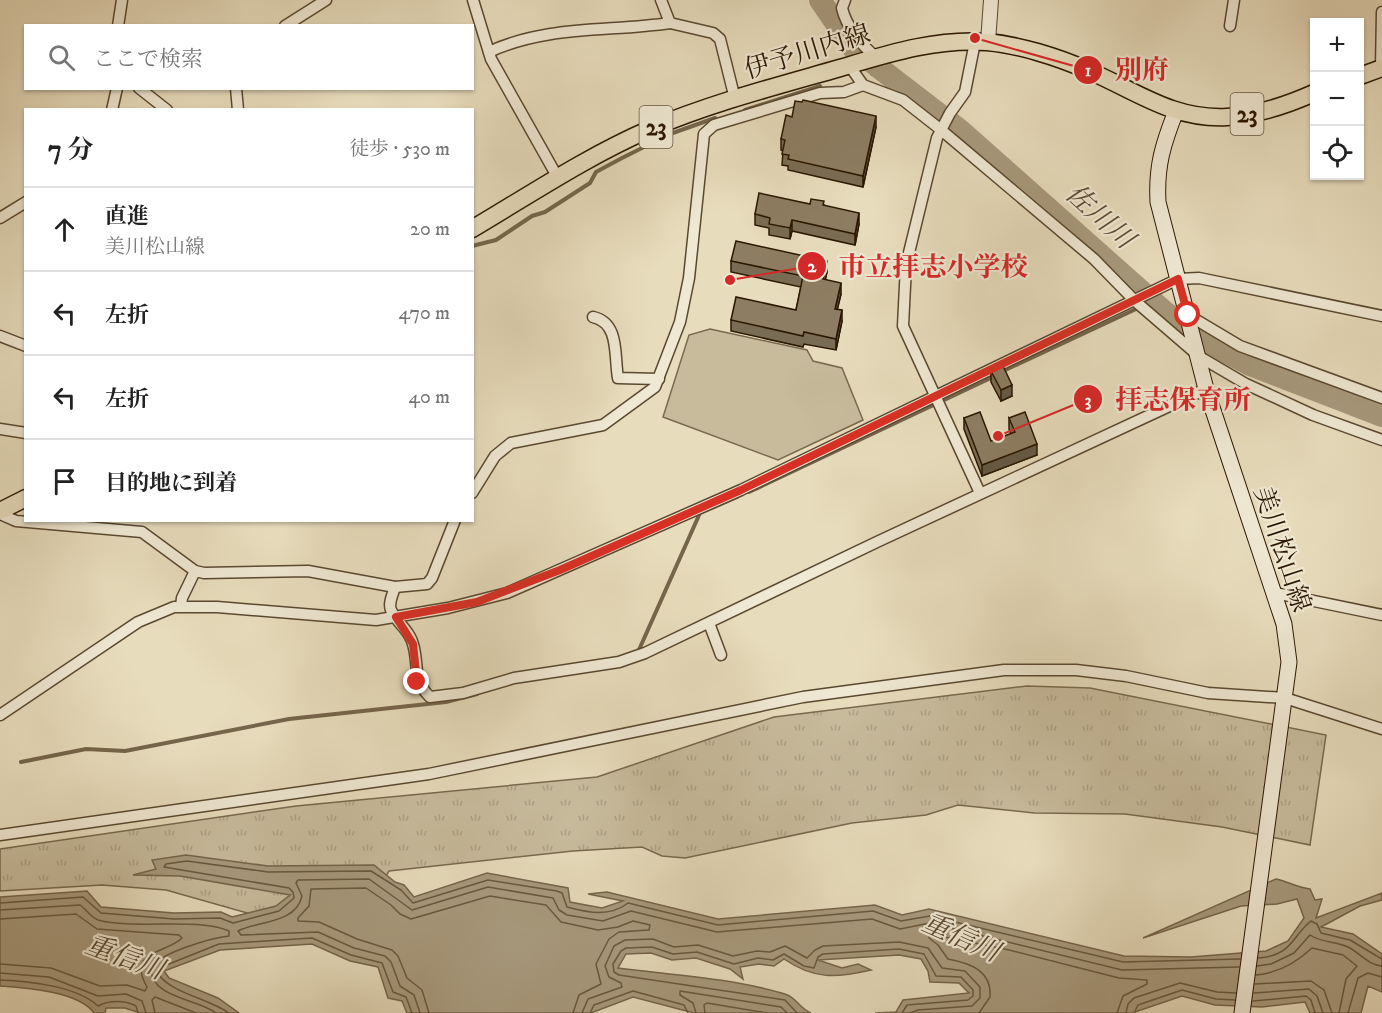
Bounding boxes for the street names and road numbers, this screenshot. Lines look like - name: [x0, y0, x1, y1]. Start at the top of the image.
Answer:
- street label: 伊予川内線: [740, 18, 874, 87]
- road number: 23: [1230, 93, 1264, 135]
- road number: 23: [640, 106, 672, 148]
- street label: 美川松山線: [1246, 483, 1317, 616]

